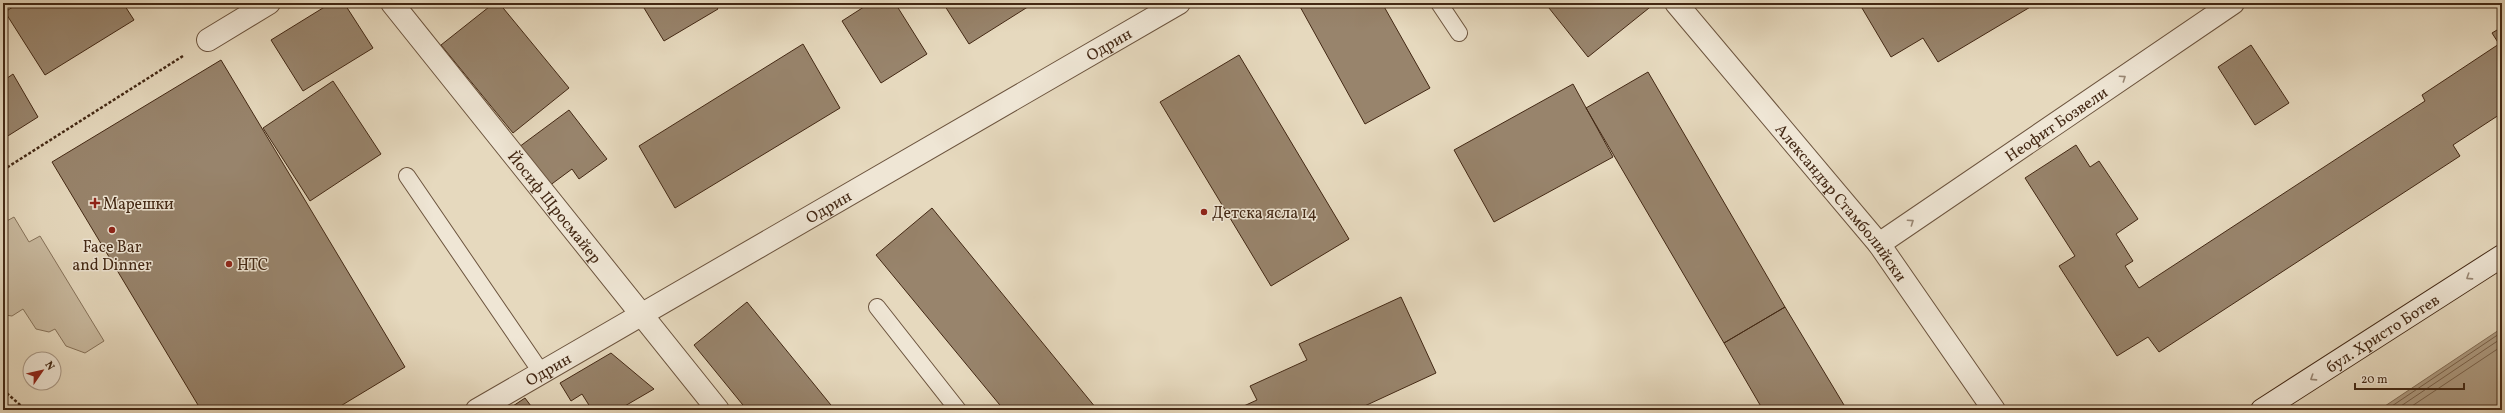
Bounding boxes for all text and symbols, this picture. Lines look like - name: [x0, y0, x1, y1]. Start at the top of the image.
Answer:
- street label: Одрин: [1083, 24, 1137, 67]
- one-way arrow: [2118, 75, 2125, 82]
- street label: Неофит Бозвели: [2001, 82, 2113, 168]
- street label: Александър Стамболийски: [1769, 120, 1911, 287]
- street label: Йосиф Щросмайер: [502, 147, 606, 269]
- street label: Одрин: [802, 186, 856, 230]
- place label: Марешки: [103, 194, 174, 216]
- marker: Марешки: [90, 198, 100, 208]
- place label: Детска ясла 14: [1212, 203, 1317, 225]
- marker: Детска ясла 14: [1199, 207, 1209, 217]
- one-way arrow: [1907, 219, 1914, 227]
- marker: Face Bar and Dinner: [107, 225, 117, 235]
- place label: Face Bar and Dinner: [72, 237, 152, 277]
- place label: НТС: [237, 255, 268, 277]
- marker: НТС: [224, 259, 234, 269]
- one-way arrow: [2466, 273, 2473, 280]
- street label: бул. Христо Ботев: [2322, 290, 2444, 379]
- street label: Одрин: [522, 349, 576, 393]
- north arrow: [22, 351, 62, 391]
- text: N: [41, 359, 58, 374]
- scale bar: [2355, 365, 2464, 391]
- text: 20 m: [2361, 372, 2388, 388]
- one-way arrow: [2310, 373, 2317, 381]

